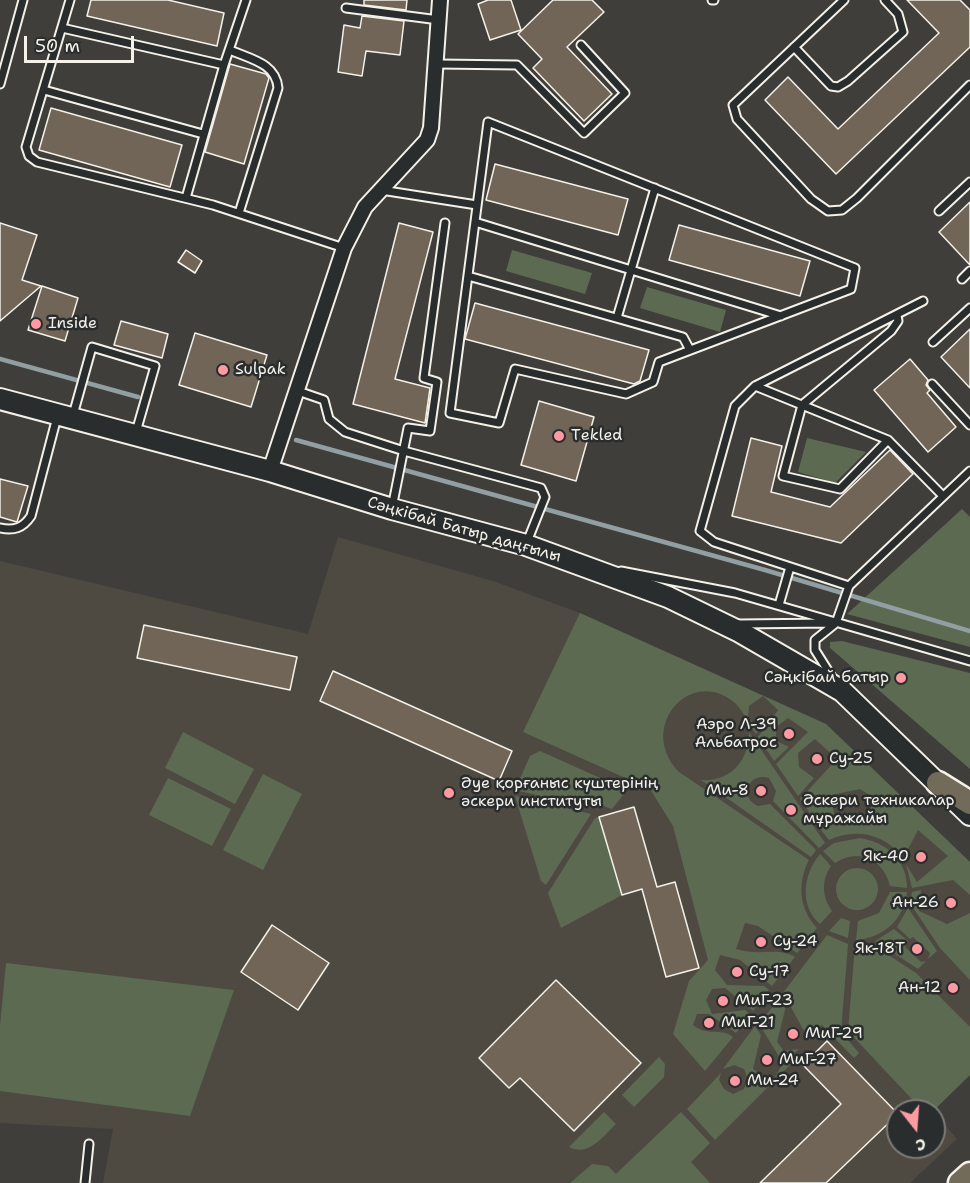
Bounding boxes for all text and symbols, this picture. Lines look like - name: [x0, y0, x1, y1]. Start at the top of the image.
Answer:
- scale bar: [27, 24, 136, 62]
- text: 50 m: [35, 34, 80, 58]
- place label: Inside: [48, 314, 97, 334]
- marker: Inside: [29, 317, 43, 331]
- place label: Sulpak: [235, 360, 286, 380]
- marker: Sulpak: [216, 363, 230, 377]
- place label: Тekled: [571, 426, 622, 446]
- marker: Тekled: [552, 429, 566, 443]
- street label: Сәңкібай Батыр даңғылы: [365, 493, 563, 567]
- place label: Сәңкібай батыр: [764, 668, 889, 688]
- marker: Сәңкібай батыр: [894, 671, 908, 685]
- place label: Аэро Л-39 Альбатрос: [695, 715, 777, 753]
- marker: Аэро Л-39 Альбатрос: [782, 727, 796, 741]
- place label: Су-25: [829, 749, 873, 769]
- marker: Су-25: [810, 752, 824, 766]
- place label: Әуе қорғаныс күштерінің әскери институты: [461, 774, 658, 812]
- place label: Ми-8: [706, 781, 749, 801]
- marker: Ми-8: [754, 784, 768, 798]
- marker: Әуе қорғаныс күштерінің әскери институты: [442, 786, 456, 800]
- place label: Әскери техникалар мұражайы: [803, 791, 955, 829]
- marker: Әскери техникалар мұражайы: [784, 803, 798, 817]
- place label: Як-40: [863, 847, 909, 867]
- marker: Як-40: [914, 850, 928, 864]
- place label: Ан-26: [892, 893, 939, 913]
- marker: Ан-26: [944, 896, 958, 910]
- place label: Су-24: [773, 932, 817, 952]
- marker: Су-24: [754, 935, 768, 949]
- place label: Як-18Т: [855, 939, 905, 959]
- marker: Як-18Т: [910, 942, 924, 956]
- place label: Су-17: [749, 962, 790, 982]
- marker: Су-17: [730, 965, 744, 979]
- place label: Ан-12: [898, 978, 941, 998]
- marker: Ан-12: [946, 981, 960, 995]
- place label: МиГ-23: [735, 991, 793, 1011]
- marker: МиГ-23: [716, 994, 730, 1008]
- place label: МиГ-21: [721, 1013, 774, 1033]
- marker: МиГ-21: [702, 1016, 716, 1030]
- place label: МиГ-29: [805, 1024, 863, 1044]
- marker: МиГ-29: [786, 1027, 800, 1041]
- place label: МиГ-27: [779, 1050, 837, 1070]
- marker: МиГ-27: [760, 1053, 774, 1067]
- place label: Ми-24: [747, 1071, 799, 1091]
- marker: Ми-24: [728, 1074, 742, 1088]
- north arrow: [886, 1099, 946, 1159]
- text: С: [913, 1133, 929, 1156]

